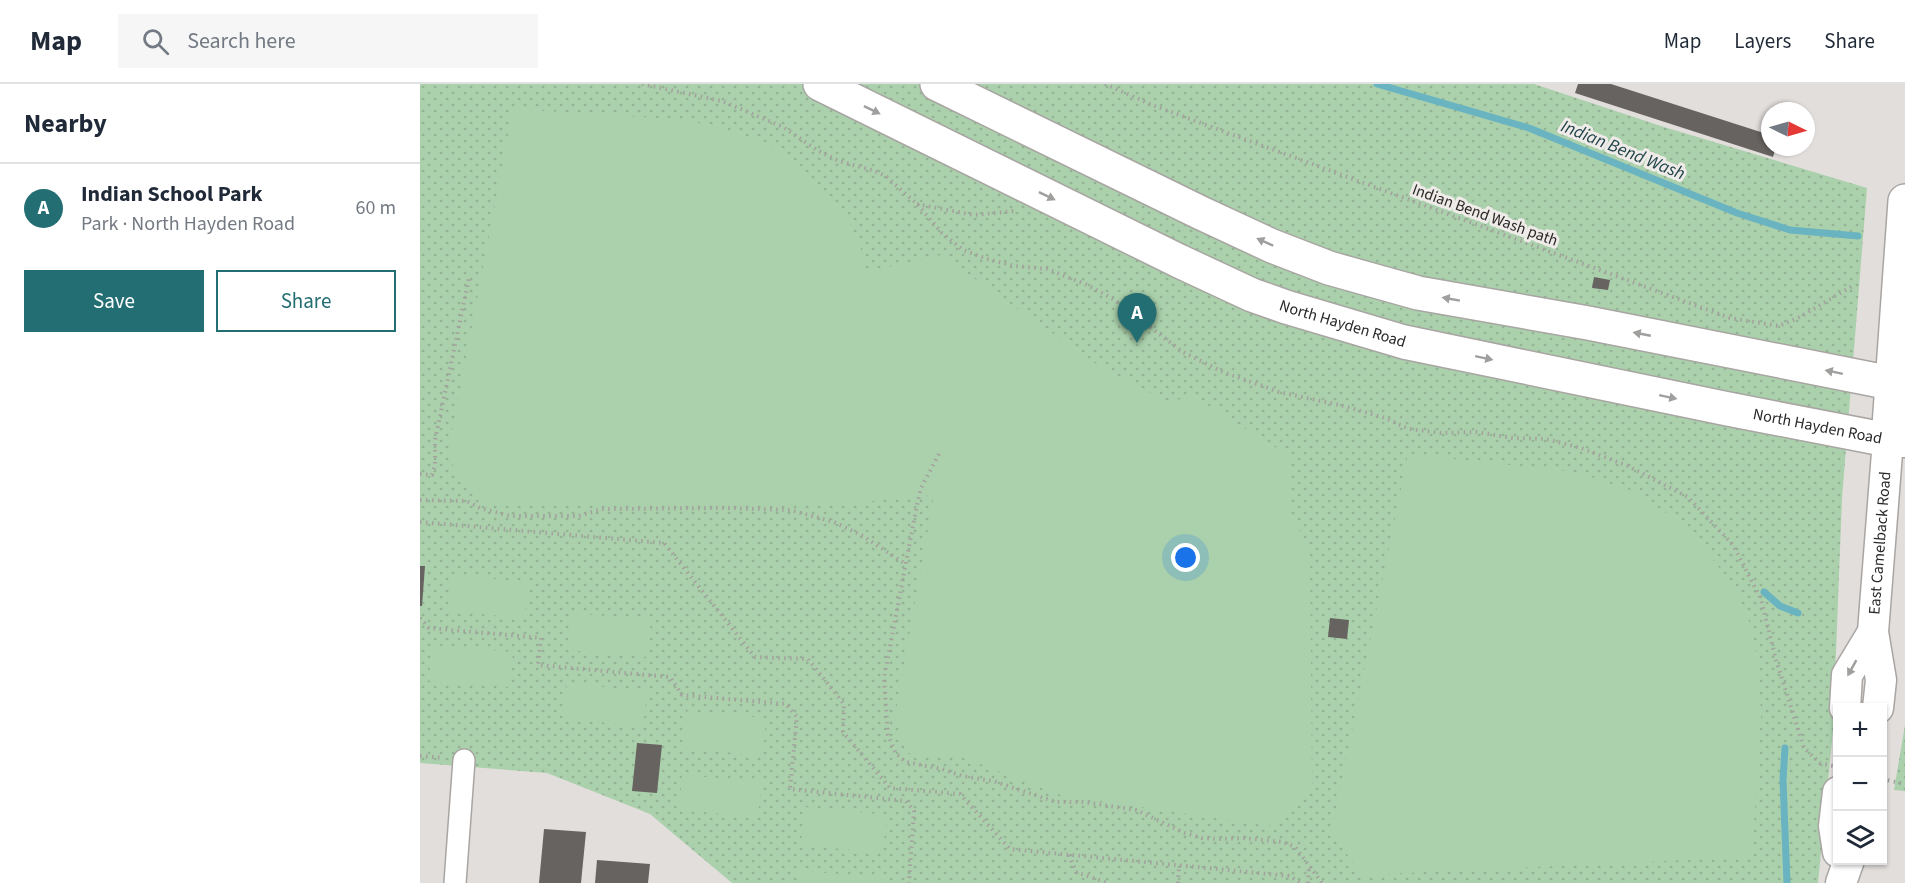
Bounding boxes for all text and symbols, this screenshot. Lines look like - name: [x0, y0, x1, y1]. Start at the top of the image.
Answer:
- search box: [118, 14, 538, 68]
- text: Map: [30, 21, 82, 61]
- icon: search: [139, 25, 172, 58]
- text: Search here: [187, 25, 296, 57]
- text: Map: [1664, 26, 1701, 56]
- text: Layers: [1734, 26, 1791, 56]
- text: Share: [1824, 26, 1875, 56]
- north arrow: [1761, 102, 1815, 156]
- text: Nearby: [24, 105, 107, 142]
- one-way arrow: [864, 105, 881, 114]
- water label: Indian Bend Wash: [1557, 114, 1689, 186]
- text: Indian School Park: [81, 178, 262, 210]
- street label: Indian Bend Wash path: [1409, 178, 1561, 252]
- one-way arrow: [1039, 191, 1056, 200]
- text: A: [38, 194, 49, 222]
- text: 60 m: [356, 194, 396, 222]
- text: Park · North Hayden Road: [81, 210, 295, 238]
- one-way arrow: [1255, 237, 1273, 247]
- button: Save: [24, 270, 204, 332]
- button: Share: [216, 270, 396, 332]
- pin: A: [1118, 294, 1156, 343]
- one-way arrow: [1441, 294, 1460, 303]
- street label: North Hayden Road: [1276, 295, 1409, 353]
- one-way arrow: [1633, 329, 1652, 338]
- one-way arrow: [1475, 354, 1494, 363]
- one-way arrow: [1824, 366, 1843, 376]
- one-way arrow: [1659, 393, 1678, 402]
- street label: North Hayden Road: [1751, 403, 1884, 450]
- street label: East Camelback Road: [1863, 471, 1897, 616]
- your location: [1171, 543, 1200, 572]
- one-way arrow: [1847, 660, 1858, 676]
- map controls: [1833, 703, 1887, 865]
- button: +: [1833, 703, 1887, 757]
- button: −: [1833, 757, 1887, 811]
- button: layers: [1833, 811, 1887, 865]

